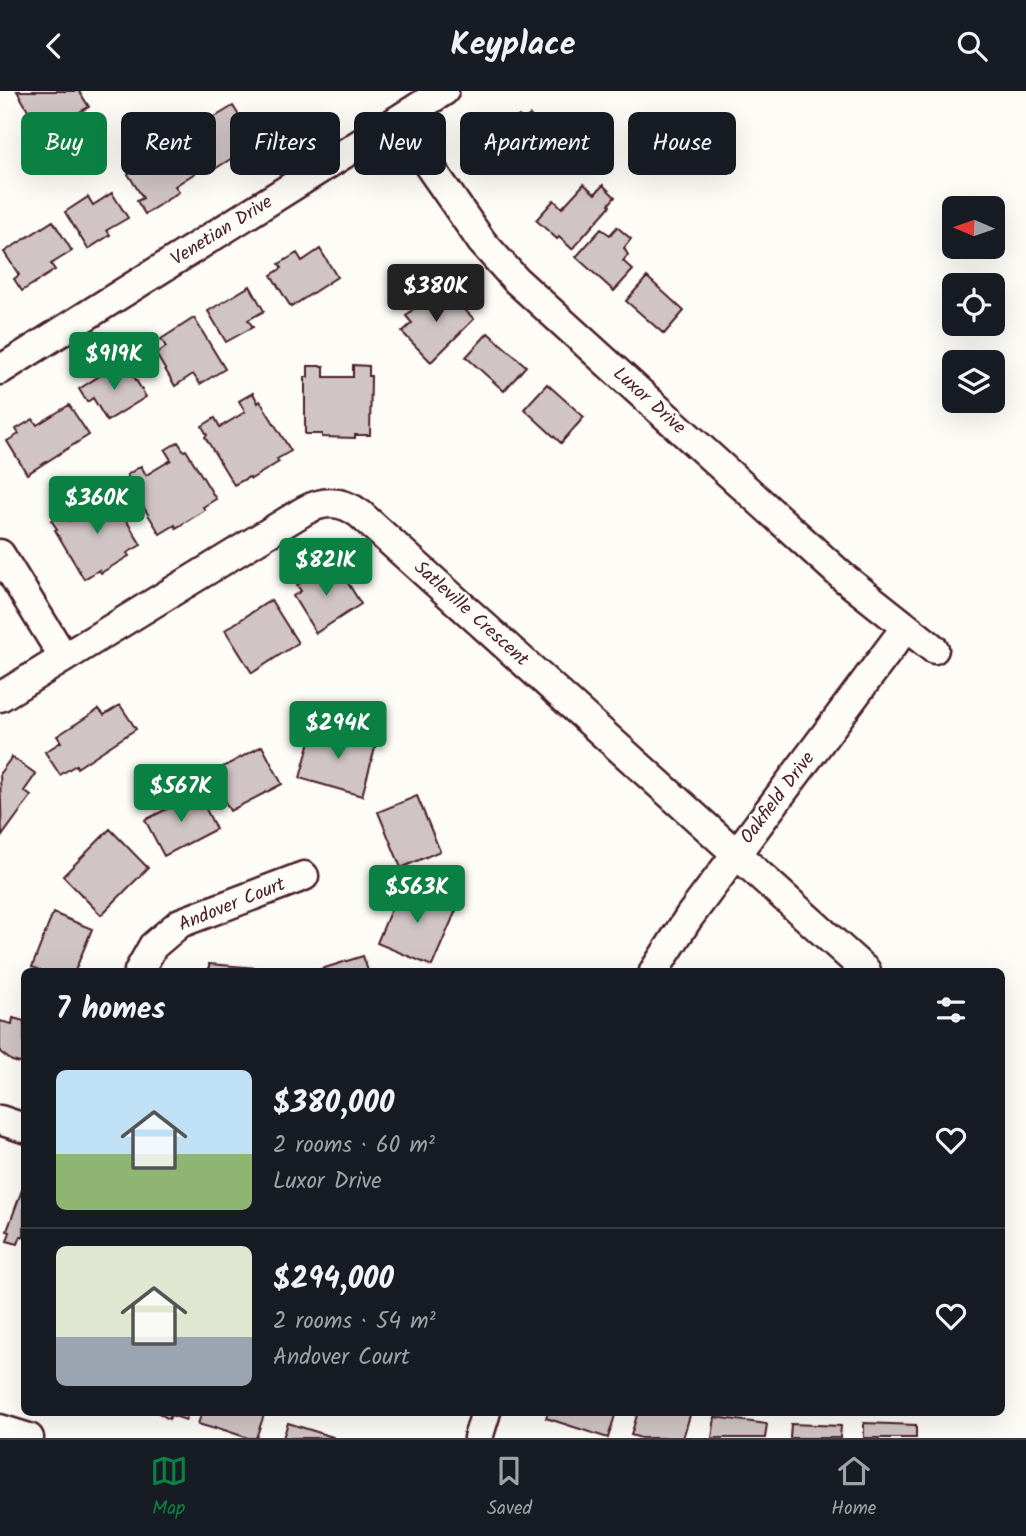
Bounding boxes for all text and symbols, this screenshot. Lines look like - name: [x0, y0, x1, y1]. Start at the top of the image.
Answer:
- text: Keyplace: [451, 20, 575, 71]
- icon: back: [35, 27, 73, 65]
- icon: search: [953, 27, 991, 65]
- chip: Buy: [21, 112, 107, 175]
- chip: Rent: [121, 112, 216, 175]
- chip: Filters: [230, 112, 340, 175]
- chip: New: [354, 112, 446, 175]
- chip: Apartment: [460, 112, 614, 175]
- chip: House: [628, 112, 736, 175]
- street label: Venetian Drive: [165, 187, 279, 274]
- north arrow: [942, 196, 1004, 259]
- map controls: [942, 196, 1005, 413]
- pin: $380K: [387, 265, 485, 324]
- text: $380K: [403, 269, 469, 305]
- button: locate: [942, 273, 1005, 336]
- pin: $919K: [65, 333, 163, 392]
- text: $919K: [85, 337, 143, 373]
- button: layers: [942, 350, 1005, 413]
- street label: Luxor Drive: [606, 360, 693, 442]
- pin: $360K: [48, 477, 146, 536]
- text: $360K: [65, 481, 129, 517]
- pin: $821K: [277, 539, 375, 598]
- text: $821K: [295, 543, 357, 579]
- street label: Satleville Crescent: [407, 554, 536, 675]
- pin: $294K: [289, 701, 387, 761]
- text: $294K: [305, 706, 371, 742]
- street label: Oakfield Drive: [733, 745, 823, 851]
- pin: $567K: [132, 765, 230, 824]
- text: $567K: [150, 769, 212, 805]
- pin: $563K: [368, 865, 466, 925]
- street label: Andover Court: [174, 870, 291, 940]
- text: $563K: [385, 870, 449, 906]
- text: 7 homes: [56, 986, 166, 1034]
- icon: filters: [932, 991, 970, 1029]
- text: $380,000: [273, 1080, 394, 1128]
- icon: home: [112, 1098, 196, 1182]
- icon: heart: [932, 1121, 970, 1159]
- text: 2 rooms · 60 m²: [273, 1128, 435, 1164]
- text: Luxor Drive: [273, 1164, 382, 1200]
- text: $294,000: [273, 1256, 394, 1304]
- icon: home: [112, 1274, 196, 1358]
- icon: heart: [932, 1297, 970, 1335]
- text: 2 rooms · 54 m²: [273, 1304, 436, 1340]
- text: Andover Court: [273, 1340, 410, 1376]
- tab: Map: [150, 1452, 188, 1524]
- tab: Saved: [487, 1452, 532, 1524]
- tab: Home: [831, 1452, 876, 1524]

